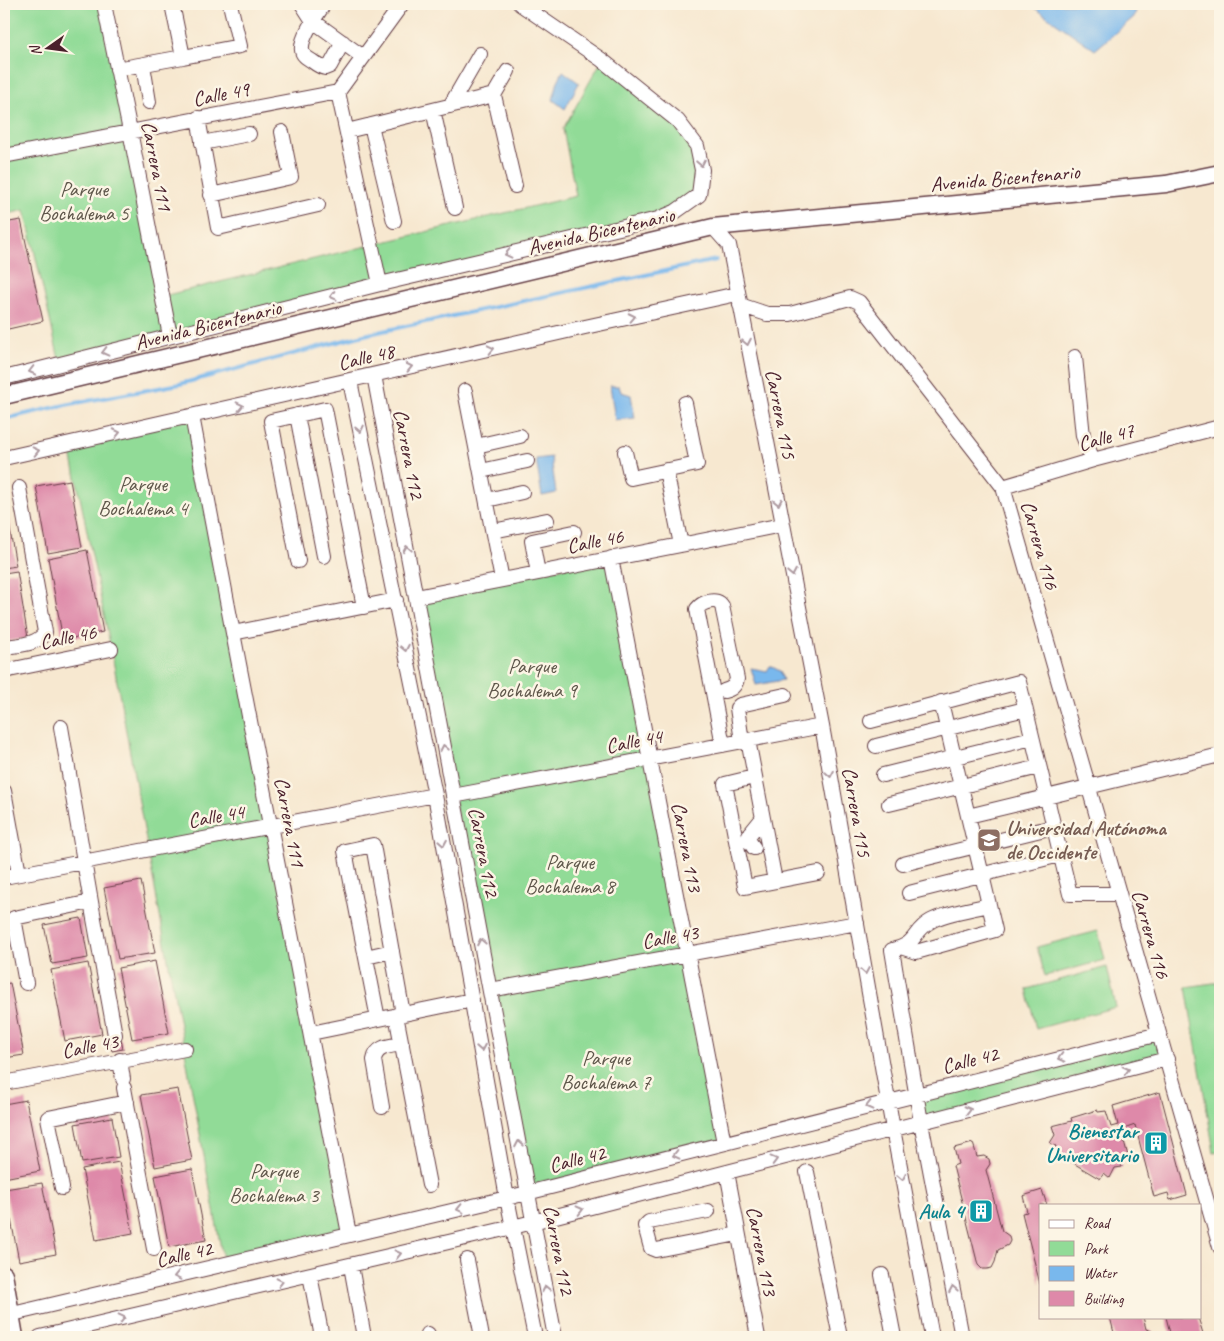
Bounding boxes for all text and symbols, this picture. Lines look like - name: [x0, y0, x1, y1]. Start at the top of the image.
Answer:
- north arrow: [22, 22, 72, 72]
- text: N: [26, 43, 45, 57]
- street label: Calle 49: [191, 76, 253, 112]
- street label: Carrera 111: [136, 119, 179, 214]
- one-way arrow: [695, 158, 705, 167]
- street label: Avenida Bicentenario: [929, 158, 1082, 197]
- park label: Parque Bochalema 5: [39, 176, 130, 226]
- street label: Avenida Bicentenario: [525, 201, 678, 260]
- one-way arrow: [504, 248, 513, 259]
- one-way arrow: [328, 290, 337, 301]
- street label: Avenida Bicentenario: [132, 294, 285, 356]
- one-way arrow: [628, 312, 637, 323]
- street label: Calle 48: [335, 337, 399, 376]
- one-way arrow: [741, 338, 751, 347]
- one-way arrow: [486, 344, 495, 355]
- one-way arrow: [101, 346, 110, 357]
- one-way arrow: [404, 363, 413, 373]
- one-way arrow: [27, 365, 36, 376]
- street label: Carrera 115: [760, 367, 803, 462]
- one-way arrow: [236, 401, 244, 411]
- street label: Carrera 112: [388, 407, 431, 502]
- street label: Calle 47: [1075, 417, 1138, 457]
- one-way arrow: [354, 424, 365, 433]
- one-way arrow: [112, 428, 121, 439]
- one-way arrow: [32, 446, 41, 457]
- park label: Parque Bochalema 4: [98, 471, 190, 521]
- one-way arrow: [772, 497, 782, 506]
- street label: Carrera 116: [1015, 498, 1065, 593]
- street label: Calle 46: [565, 523, 626, 559]
- one-way arrow: [402, 544, 412, 553]
- one-way arrow: [786, 568, 796, 577]
- street label: Calle 46: [38, 619, 99, 655]
- one-way arrow: [400, 643, 410, 652]
- park label: Parque Bochalema 9: [487, 653, 578, 703]
- street label: Calle 44: [604, 722, 667, 759]
- one-way arrow: [439, 744, 450, 752]
- street label: Carrera 115: [836, 765, 878, 860]
- one-way arrow: [825, 769, 835, 778]
- street label: Carrera 111: [269, 775, 312, 870]
- street label: Calle 44: [186, 798, 249, 834]
- street label: Carrera 113: [666, 800, 709, 895]
- street label: Carrera 112: [463, 805, 506, 900]
- place label: Universidad Autónoma de Occidente: [1006, 815, 1167, 865]
- school or university icon: Universidad Autónoma de Occidente: [976, 827, 1002, 853]
- one-way arrow: [438, 838, 448, 847]
- park label: Parque Bochalema 8: [525, 849, 617, 899]
- street label: Carrera 116: [1126, 887, 1176, 982]
- street label: Calle 43: [640, 919, 702, 955]
- one-way arrow: [476, 938, 486, 947]
- one-way arrow: [860, 966, 870, 975]
- street label: Calle 43: [60, 1028, 122, 1064]
- street label: Calle 42: [939, 1040, 1002, 1080]
- one-way arrow: [475, 1044, 485, 1052]
- park label: Parque Bochalema 7: [561, 1045, 652, 1095]
- one-way arrow: [1057, 1053, 1065, 1063]
- one-way arrow: [1121, 1065, 1130, 1076]
- one-way arrow: [865, 1101, 873, 1111]
- one-way arrow: [964, 1105, 973, 1116]
- place label: Bienestar Universitario: [1046, 1118, 1140, 1168]
- building icon: Bienestar Universitario: [1143, 1130, 1169, 1156]
- street label: Calle 42: [546, 1139, 609, 1179]
- one-way arrow: [514, 1140, 524, 1149]
- one-way arrow: [673, 1149, 681, 1159]
- one-way arrow: [770, 1155, 778, 1166]
- park label: Parque Bochalema 3: [229, 1158, 320, 1208]
- one-way arrow: [897, 1172, 907, 1181]
- place label: Aula 4: [919, 1198, 967, 1224]
- building icon: Aula 4: [968, 1198, 994, 1224]
- one-way arrow: [455, 1203, 464, 1214]
- street label: Carrera 112: [538, 1203, 581, 1298]
- street label: Carrera 113: [741, 1204, 784, 1299]
- legend: [1039, 1204, 1202, 1318]
- one-way arrow: [576, 1205, 584, 1216]
- text: Road: [1084, 1214, 1111, 1233]
- street label: Calle 42: [153, 1235, 216, 1273]
- text: Park: [1084, 1240, 1109, 1259]
- one-way arrow: [394, 1249, 402, 1260]
- text: Water: [1084, 1264, 1118, 1283]
- one-way arrow: [172, 1270, 181, 1281]
- one-way arrow: [276, 1277, 285, 1288]
- one-way arrow: [541, 1285, 551, 1294]
- one-way arrow: [949, 1285, 959, 1294]
- text: Building: [1084, 1290, 1124, 1309]
- one-way arrow: [117, 1313, 126, 1324]

